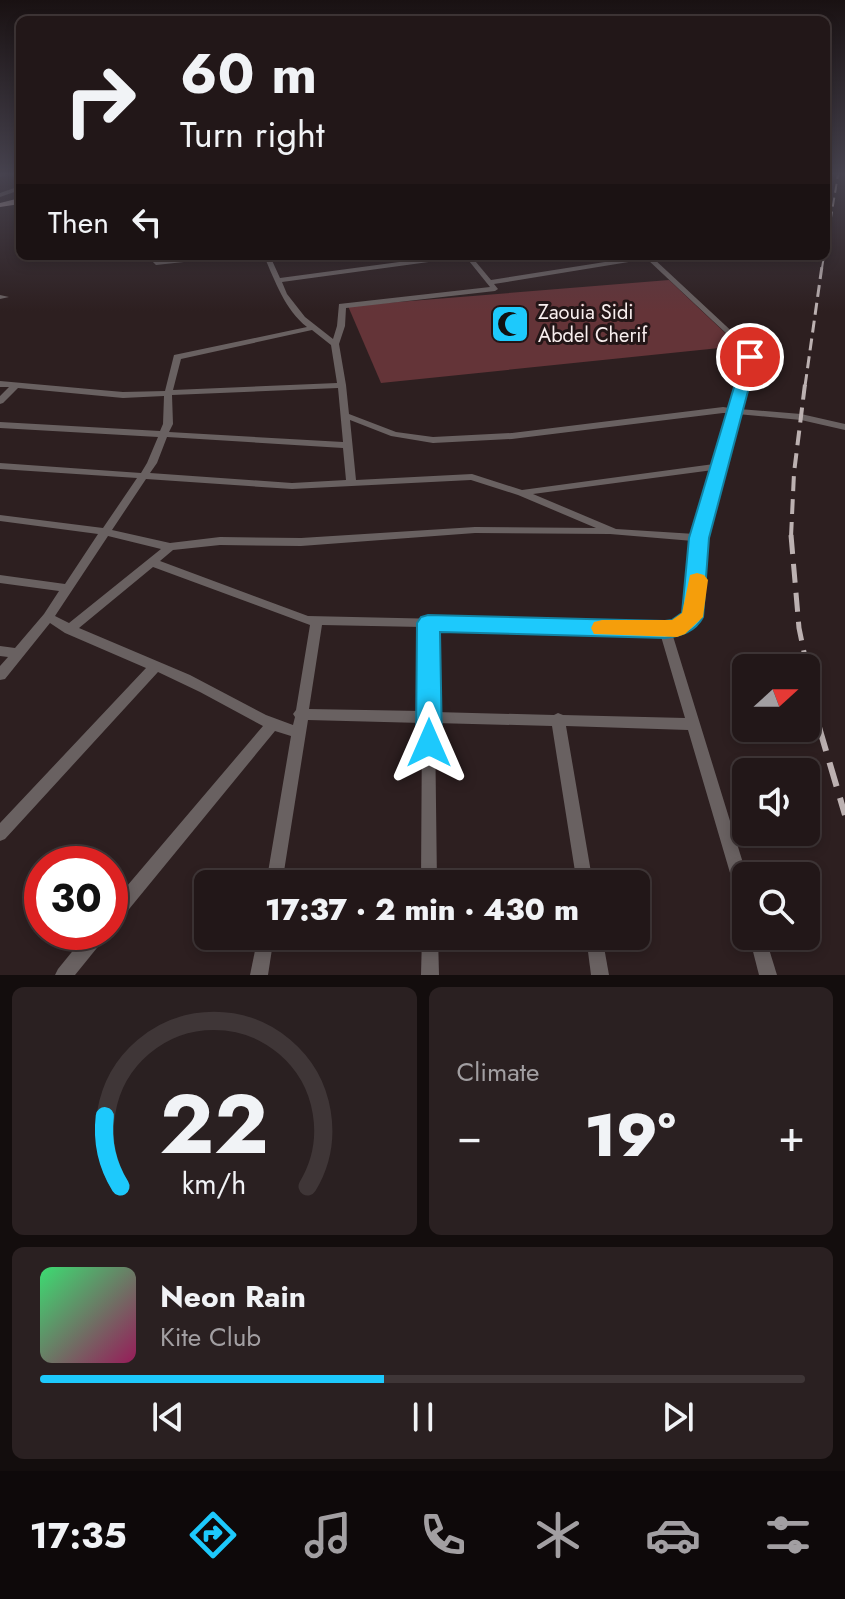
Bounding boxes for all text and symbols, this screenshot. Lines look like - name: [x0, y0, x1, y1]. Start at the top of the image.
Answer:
- text: 60 m: [180, 33, 317, 114]
- icon: right: [48, 48, 152, 152]
- text: Turn right: [180, 108, 325, 160]
- icon: left: [125, 200, 169, 244]
- text: Then: [48, 201, 109, 244]
- place label: Zaouia Sidi Abdel Cherif: [538, 298, 648, 350]
- mosque icon: Zaouia Sidi Abdel Cherif: [489, 303, 531, 345]
- pin: [716, 323, 784, 391]
- icon: arrive: [728, 335, 772, 379]
- north arrow: [732, 654, 820, 742]
- map controls: [732, 654, 820, 950]
- position arrow: [387, 701, 471, 785]
- button: sound: [732, 758, 820, 846]
- speed limit sign: 30: [24, 846, 128, 950]
- button: search: [732, 862, 820, 950]
- text: 17:37 · 2 min · 430 m: [265, 888, 579, 931]
- text: Climate: [457, 1053, 539, 1091]
- text: 22: [160, 1064, 269, 1184]
- text: 19°: [584, 1092, 676, 1179]
- text: −: [457, 1104, 482, 1168]
- text: +: [778, 1104, 805, 1168]
- text: km/h: [182, 1163, 247, 1205]
- text: Neon Rain: [160, 1275, 306, 1318]
- text: Kite Club: [160, 1318, 261, 1356]
- icon: previous: [146, 1395, 190, 1439]
- icon: pause: [401, 1395, 445, 1439]
- icon: next: [656, 1395, 700, 1439]
- icon: directions: [185, 1507, 241, 1563]
- icon: music: [300, 1507, 356, 1563]
- icon: phone: [415, 1507, 471, 1563]
- icon: climate: [530, 1507, 586, 1563]
- icon: car: [645, 1507, 701, 1563]
- icon: filters: [760, 1507, 816, 1563]
- text: 17:35: [29, 1509, 127, 1561]

